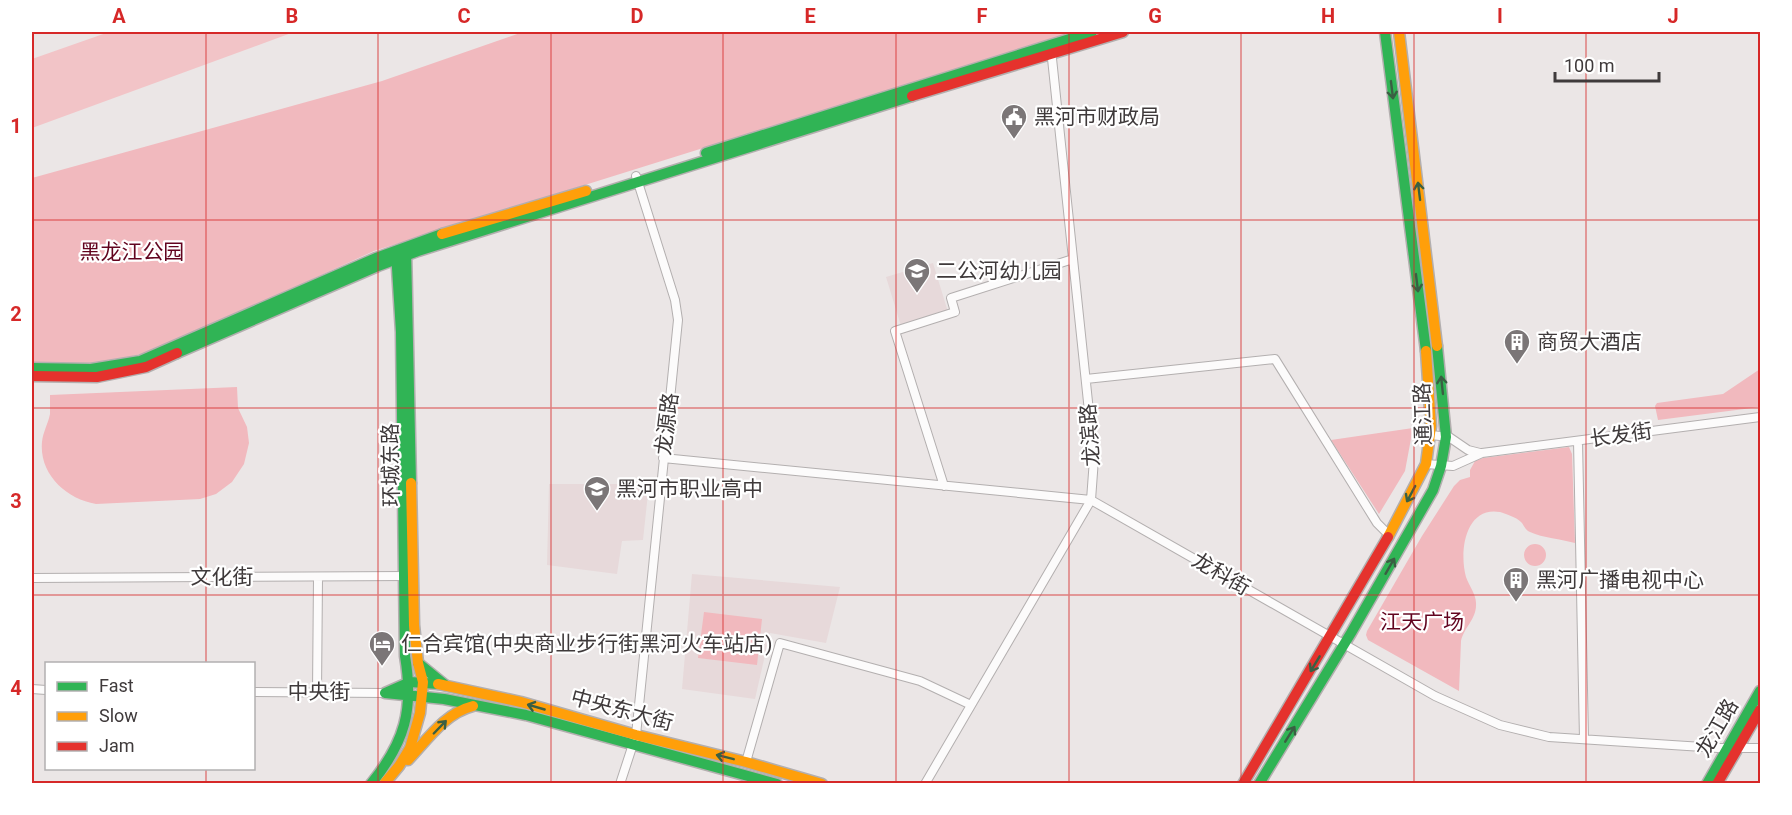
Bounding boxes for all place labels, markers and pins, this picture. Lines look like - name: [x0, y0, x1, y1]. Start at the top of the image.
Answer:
- public building icon: 黑河市财政局: [999, 102, 1029, 140]
- place label: 黑河市财政局: [1034, 105, 1160, 129]
- school or university icon: 二公河幼儿园: [902, 256, 932, 294]
- place label: 二公河幼儿园: [936, 259, 1062, 283]
- building icon: 商贸大酒店: [1502, 327, 1532, 365]
- place label: 商贸大酒店: [1537, 330, 1642, 354]
- school or university icon: 黑河市职业高中: [582, 474, 612, 512]
- place label: 黑河市职业高中: [616, 477, 763, 501]
- building icon: 黑河广播电视中心: [1501, 565, 1531, 603]
- place label: 黑河广播电视中心: [1536, 568, 1704, 592]
- hotel icon: 仁合宾馆(中央商业步行街黑河火车站店): [367, 629, 397, 667]
- place label: 仁合宾馆(中央商业步行街黑河火车站店): [401, 632, 773, 656]

